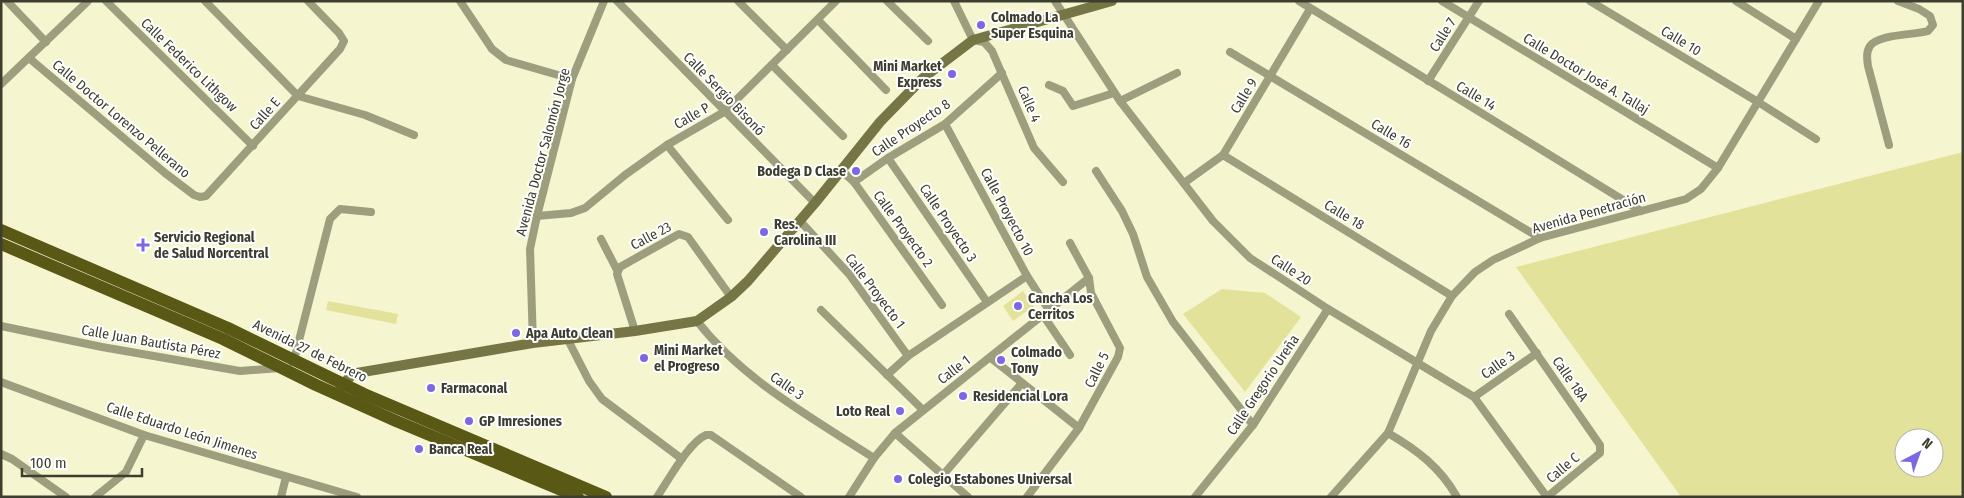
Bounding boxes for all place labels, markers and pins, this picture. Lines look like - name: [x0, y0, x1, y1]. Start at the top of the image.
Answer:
- place label: Colmado La Super Esquina: [991, 9, 1074, 42]
- marker: Colmado La Super Esquina: [975, 19, 987, 31]
- place label: Mini Market Express: [873, 58, 943, 91]
- marker: Mini Market Express: [946, 68, 958, 80]
- place label: Bodega D Clase: [757, 163, 846, 180]
- marker: Bodega D Clase: [850, 165, 862, 177]
- place label: Res. Carolina III: [774, 216, 837, 249]
- marker: Res. Carolina III: [758, 226, 770, 238]
- place label: Servicio Regional de Salud Norcentral: [154, 229, 269, 262]
- marker: Servicio Regional de Salud Norcentral: [136, 238, 150, 252]
- place label: Cancha Los Cerritos: [1028, 290, 1093, 323]
- marker: Cancha Los Cerritos: [1012, 300, 1024, 312]
- place label: Apa Auto Clean: [525, 325, 613, 342]
- marker: Apa Auto Clean: [510, 327, 522, 339]
- place label: Mini Market el Progreso: [654, 342, 724, 375]
- place label: Colmado Tony: [1011, 344, 1063, 377]
- marker: Mini Market el Progreso: [638, 352, 650, 364]
- marker: Colmado Tony: [995, 354, 1007, 366]
- place label: Farmaconal: [441, 380, 508, 397]
- marker: Farmaconal: [425, 382, 437, 394]
- place label: Residencial Lora: [973, 388, 1068, 405]
- marker: Residencial Lora: [957, 390, 969, 402]
- place label: Loto Real: [836, 403, 890, 420]
- marker: Loto Real: [894, 405, 906, 417]
- place label: GP Imresiones: [479, 413, 562, 430]
- marker: GP Imresiones: [463, 415, 475, 427]
- place label: Banca Real: [429, 441, 492, 458]
- marker: Banca Real: [413, 443, 425, 455]
- place label: Colegio Estabones Universal: [908, 471, 1072, 488]
- marker: Colegio Estabones Universal: [892, 473, 904, 485]

